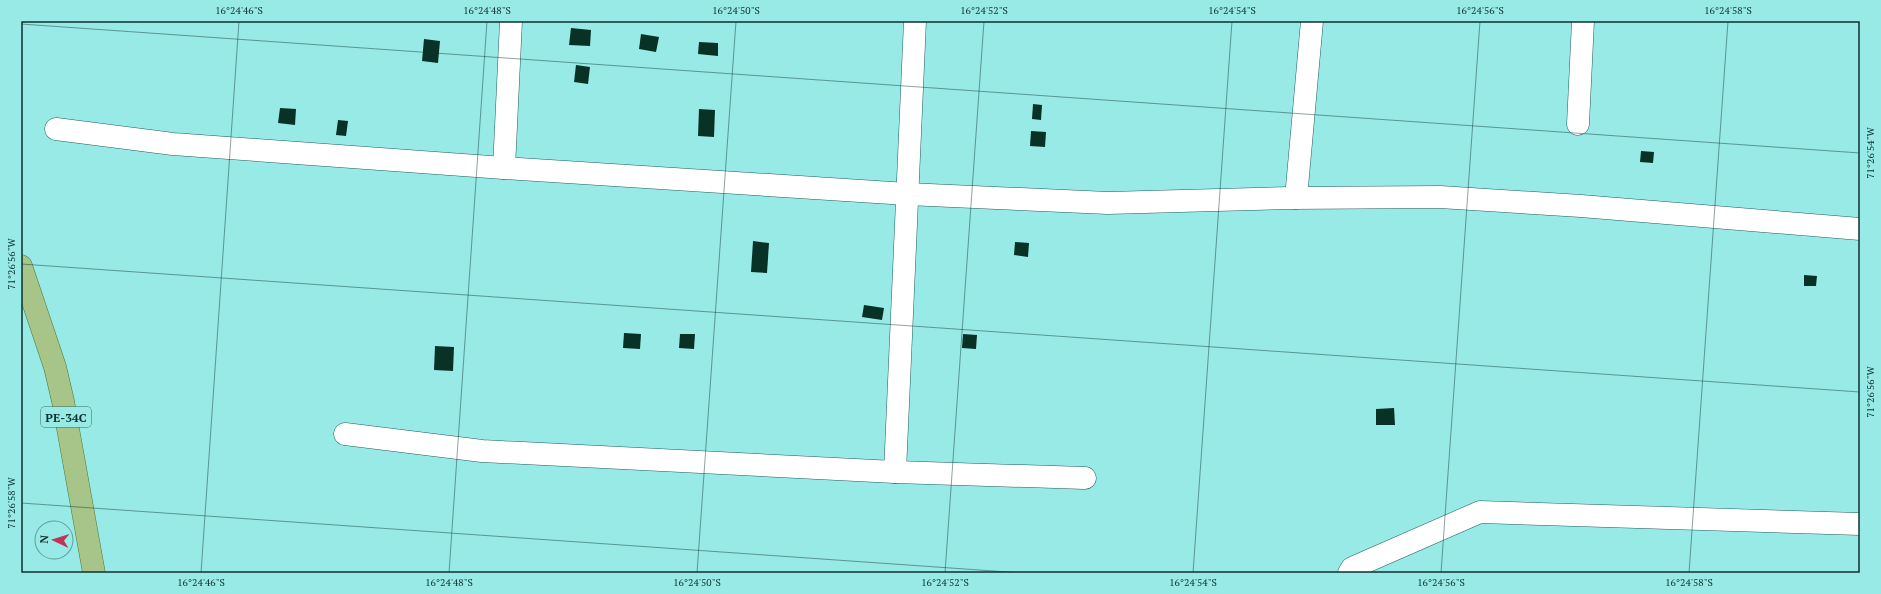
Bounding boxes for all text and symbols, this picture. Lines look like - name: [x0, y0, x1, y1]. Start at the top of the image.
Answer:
- text: 16°24'46"S: [215, 4, 263, 17]
- text: 16°24'48"S: [463, 4, 511, 17]
- text: 16°24'50"S: [712, 4, 760, 17]
- text: 16°24'52"S: [960, 4, 1008, 17]
- text: 16°24'54"S: [1208, 4, 1256, 17]
- text: 16°24'56"S: [1456, 4, 1504, 17]
- text: 16°24'58"S: [1704, 4, 1752, 17]
- text: 71°26'54"W: [1864, 127, 1877, 179]
- text: 71°26'56"W: [5, 238, 18, 290]
- text: 71°26'56"W: [1864, 366, 1877, 418]
- road number: PE-34C: [41, 407, 91, 427]
- text: 71°26'58"W: [5, 477, 18, 529]
- north arrow: [34, 520, 74, 560]
- text: N: [37, 534, 51, 544]
- text: 16°24'46"S: [177, 576, 225, 589]
- text: 16°24'48"S: [425, 576, 473, 589]
- text: 16°24'50"S: [673, 576, 721, 589]
- text: 16°24'52"S: [921, 576, 969, 589]
- text: 16°24'54"S: [1169, 576, 1217, 589]
- text: 16°24'56"S: [1417, 576, 1465, 589]
- text: 16°24'58"S: [1665, 576, 1713, 589]

